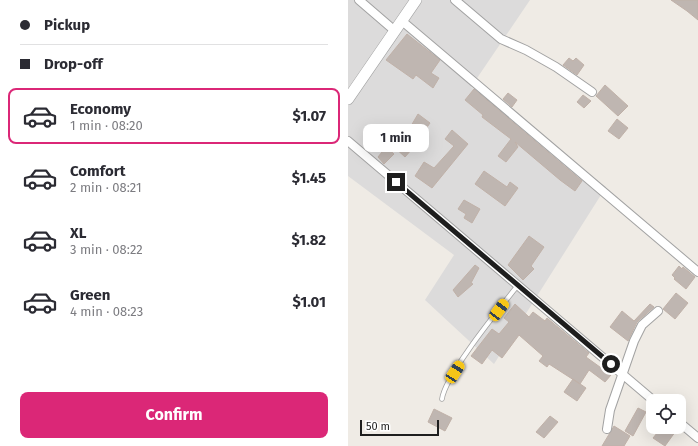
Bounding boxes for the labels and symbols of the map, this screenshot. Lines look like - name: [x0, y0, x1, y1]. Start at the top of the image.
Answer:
- callout: 1 min: [363, 124, 429, 152]
- route end: [387, 173, 405, 191]
- car: [487, 297, 511, 323]
- route start: [602, 355, 620, 373]
- car: [443, 359, 467, 385]
- scale bar: [360, 418, 439, 437]

